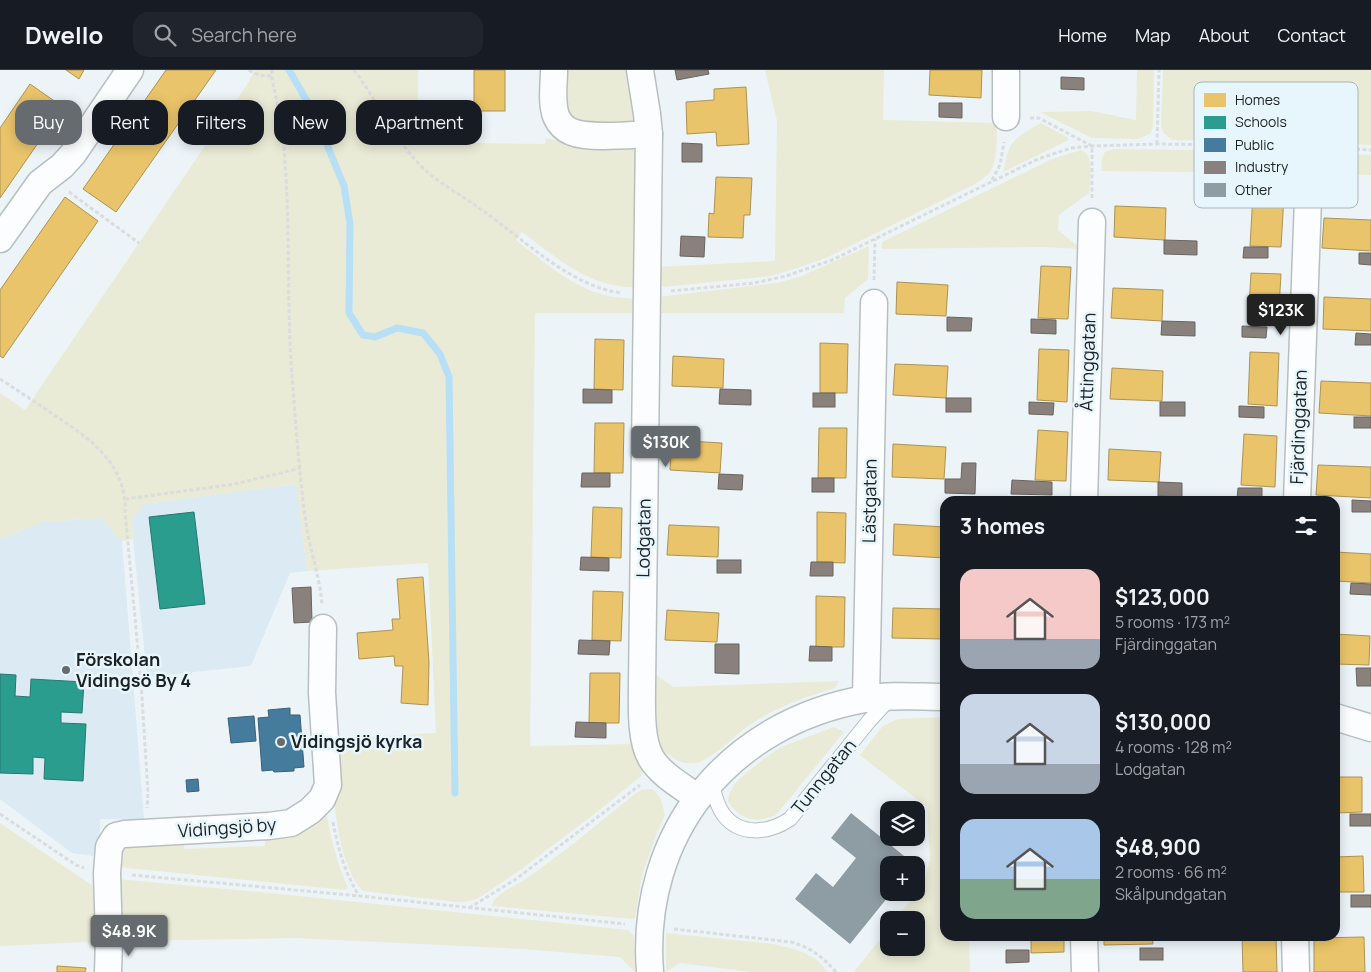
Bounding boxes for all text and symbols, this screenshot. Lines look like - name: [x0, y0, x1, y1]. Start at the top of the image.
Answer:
- search box: [133, 12, 483, 57]
- text: Dwello: [25, 18, 103, 51]
- icon: search: [151, 21, 179, 49]
- text: Search here: [191, 22, 297, 48]
- text: Home: [1058, 23, 1107, 47]
- text: Map: [1135, 23, 1171, 47]
- text: About: [1199, 23, 1249, 47]
- text: Contact: [1277, 23, 1346, 47]
- legend: [1194, 82, 1358, 208]
- text: Homes: [1235, 90, 1280, 109]
- chip: Buy: [15, 100, 82, 145]
- chip: Rent: [92, 100, 168, 145]
- chip: Filters: [178, 100, 264, 145]
- chip: New: [274, 100, 346, 145]
- chip: Apartment: [356, 100, 482, 145]
- text: Schools: [1235, 112, 1287, 131]
- text: Public: [1235, 135, 1275, 154]
- text: Industry: [1235, 157, 1289, 176]
- text: Other: [1235, 180, 1272, 199]
- pin: $123K: [1246, 294, 1316, 336]
- text: $123K: [1258, 299, 1304, 321]
- street label: Åttinggatan: [1073, 312, 1101, 412]
- street label: Fjärdinggatan: [1284, 369, 1312, 485]
- pin: $130K: [631, 426, 701, 468]
- text: $130K: [642, 431, 690, 453]
- street label: Lästgatan: [856, 459, 882, 543]
- street label: Lodgatan: [630, 498, 656, 578]
- text: 3 homes: [960, 512, 1045, 540]
- icon: filters: [1292, 512, 1320, 540]
- text: $123,000: [1115, 583, 1210, 611]
- icon: home: [1000, 589, 1060, 649]
- text: 5 rooms · 173 m²: [1115, 611, 1230, 633]
- text: Fjärdinggatan: [1115, 633, 1217, 655]
- place label: Förskolan Vidingsö By 4: [76, 647, 191, 692]
- marker: Förskolan Vidingsö By 4: [60, 664, 72, 676]
- text: $130,000: [1115, 708, 1211, 736]
- icon: home: [1000, 714, 1060, 774]
- place label: Vidingsjö kyrka: [291, 729, 422, 753]
- street label: Tunngatan: [785, 734, 861, 819]
- marker: Vidingsjö kyrka: [275, 736, 287, 748]
- text: 4 rooms · 128 m²: [1115, 736, 1232, 758]
- text: Lodgatan: [1115, 758, 1185, 780]
- map controls: [880, 801, 925, 956]
- button: layers: [880, 801, 925, 846]
- street label: Vidingsjö by: [177, 812, 278, 842]
- text: $48,900: [1115, 833, 1201, 861]
- icon: home: [1000, 839, 1060, 899]
- button: +: [880, 856, 925, 901]
- text: 2 rooms · 66 m²: [1115, 861, 1227, 883]
- text: Skålpundgatan: [1115, 883, 1227, 905]
- button: −: [880, 911, 925, 956]
- pin: $48.9K: [88, 914, 170, 957]
- text: $48.9K: [102, 920, 156, 942]

